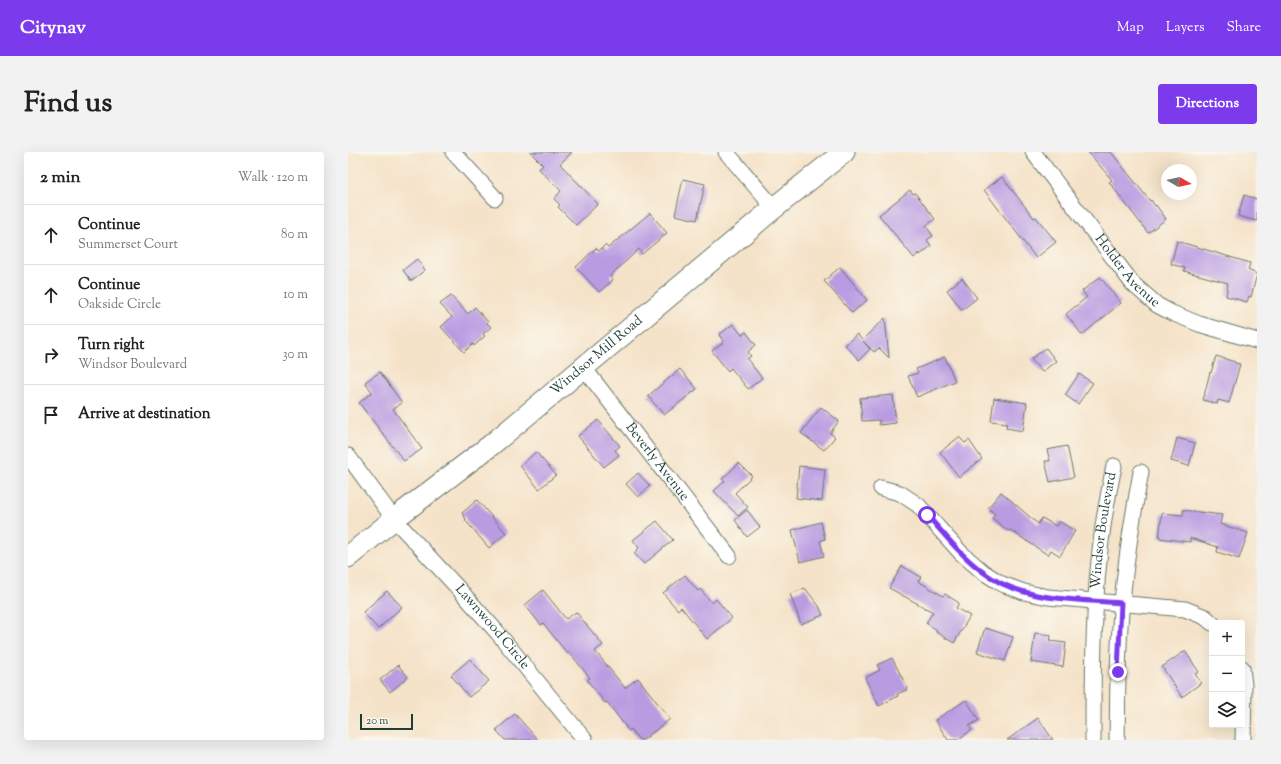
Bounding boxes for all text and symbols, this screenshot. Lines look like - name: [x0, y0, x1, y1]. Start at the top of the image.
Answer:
- text: Citynav: [20, 15, 86, 42]
- text: Map: [1117, 18, 1144, 38]
- text: Layers: [1166, 18, 1204, 38]
- text: Share: [1226, 18, 1261, 38]
- text: Find us: [24, 84, 112, 124]
- button: Directions: [1158, 84, 1257, 124]
- north arrow: [1161, 164, 1197, 200]
- text: 2 min: [40, 166, 81, 190]
- text: Walk · 120 m: [238, 169, 308, 187]
- text: Continue: [78, 215, 140, 236]
- icon: ahead: [40, 224, 62, 246]
- text: 80 m: [281, 226, 308, 244]
- street label: Holder Avenue: [1089, 231, 1164, 313]
- text: Summerset Court: [78, 236, 178, 254]
- text: Continue: [78, 275, 140, 296]
- icon: ahead: [40, 284, 62, 306]
- text: 10 m: [283, 286, 308, 304]
- text: Oakside Circle: [78, 296, 161, 314]
- street label: Windsor Mill Road: [546, 311, 648, 401]
- text: Turn right: [78, 335, 144, 356]
- icon: right: [40, 344, 62, 366]
- text: 30 m: [282, 346, 308, 364]
- text: Windsor Boulevard: [78, 356, 187, 374]
- icon: arrive: [40, 404, 62, 426]
- text: Arrive at destination: [78, 404, 211, 425]
- street label: Beverly Avenue: [620, 419, 693, 506]
- street label: Windsor Boulevard: [1087, 470, 1123, 590]
- route start: [918, 506, 936, 524]
- street label: Lawnwood Circle: [450, 580, 534, 674]
- map controls: [1209, 620, 1245, 728]
- button: +: [1209, 620, 1245, 656]
- button: −: [1209, 656, 1245, 692]
- route end: [1109, 663, 1127, 681]
- button: layers: [1209, 692, 1245, 728]
- scale bar: [360, 712, 413, 731]
- text: 20 m: [366, 713, 388, 729]

